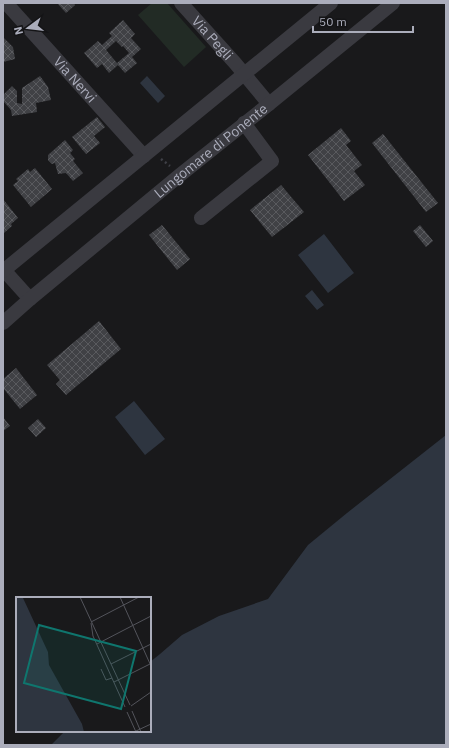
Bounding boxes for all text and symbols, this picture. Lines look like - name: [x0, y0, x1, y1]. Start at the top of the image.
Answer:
- north arrow: [8, 8, 48, 48]
- scale bar: [313, 8, 413, 34]
- street label: Via Pegli: [188, 12, 237, 64]
- text: 50 m: [319, 14, 347, 29]
- text: N: [11, 25, 26, 36]
- street label: Via Nervi: [50, 53, 100, 106]
- street label: Lungomare di Ponente: [150, 99, 272, 202]
- inset map: [16, 597, 151, 732]

